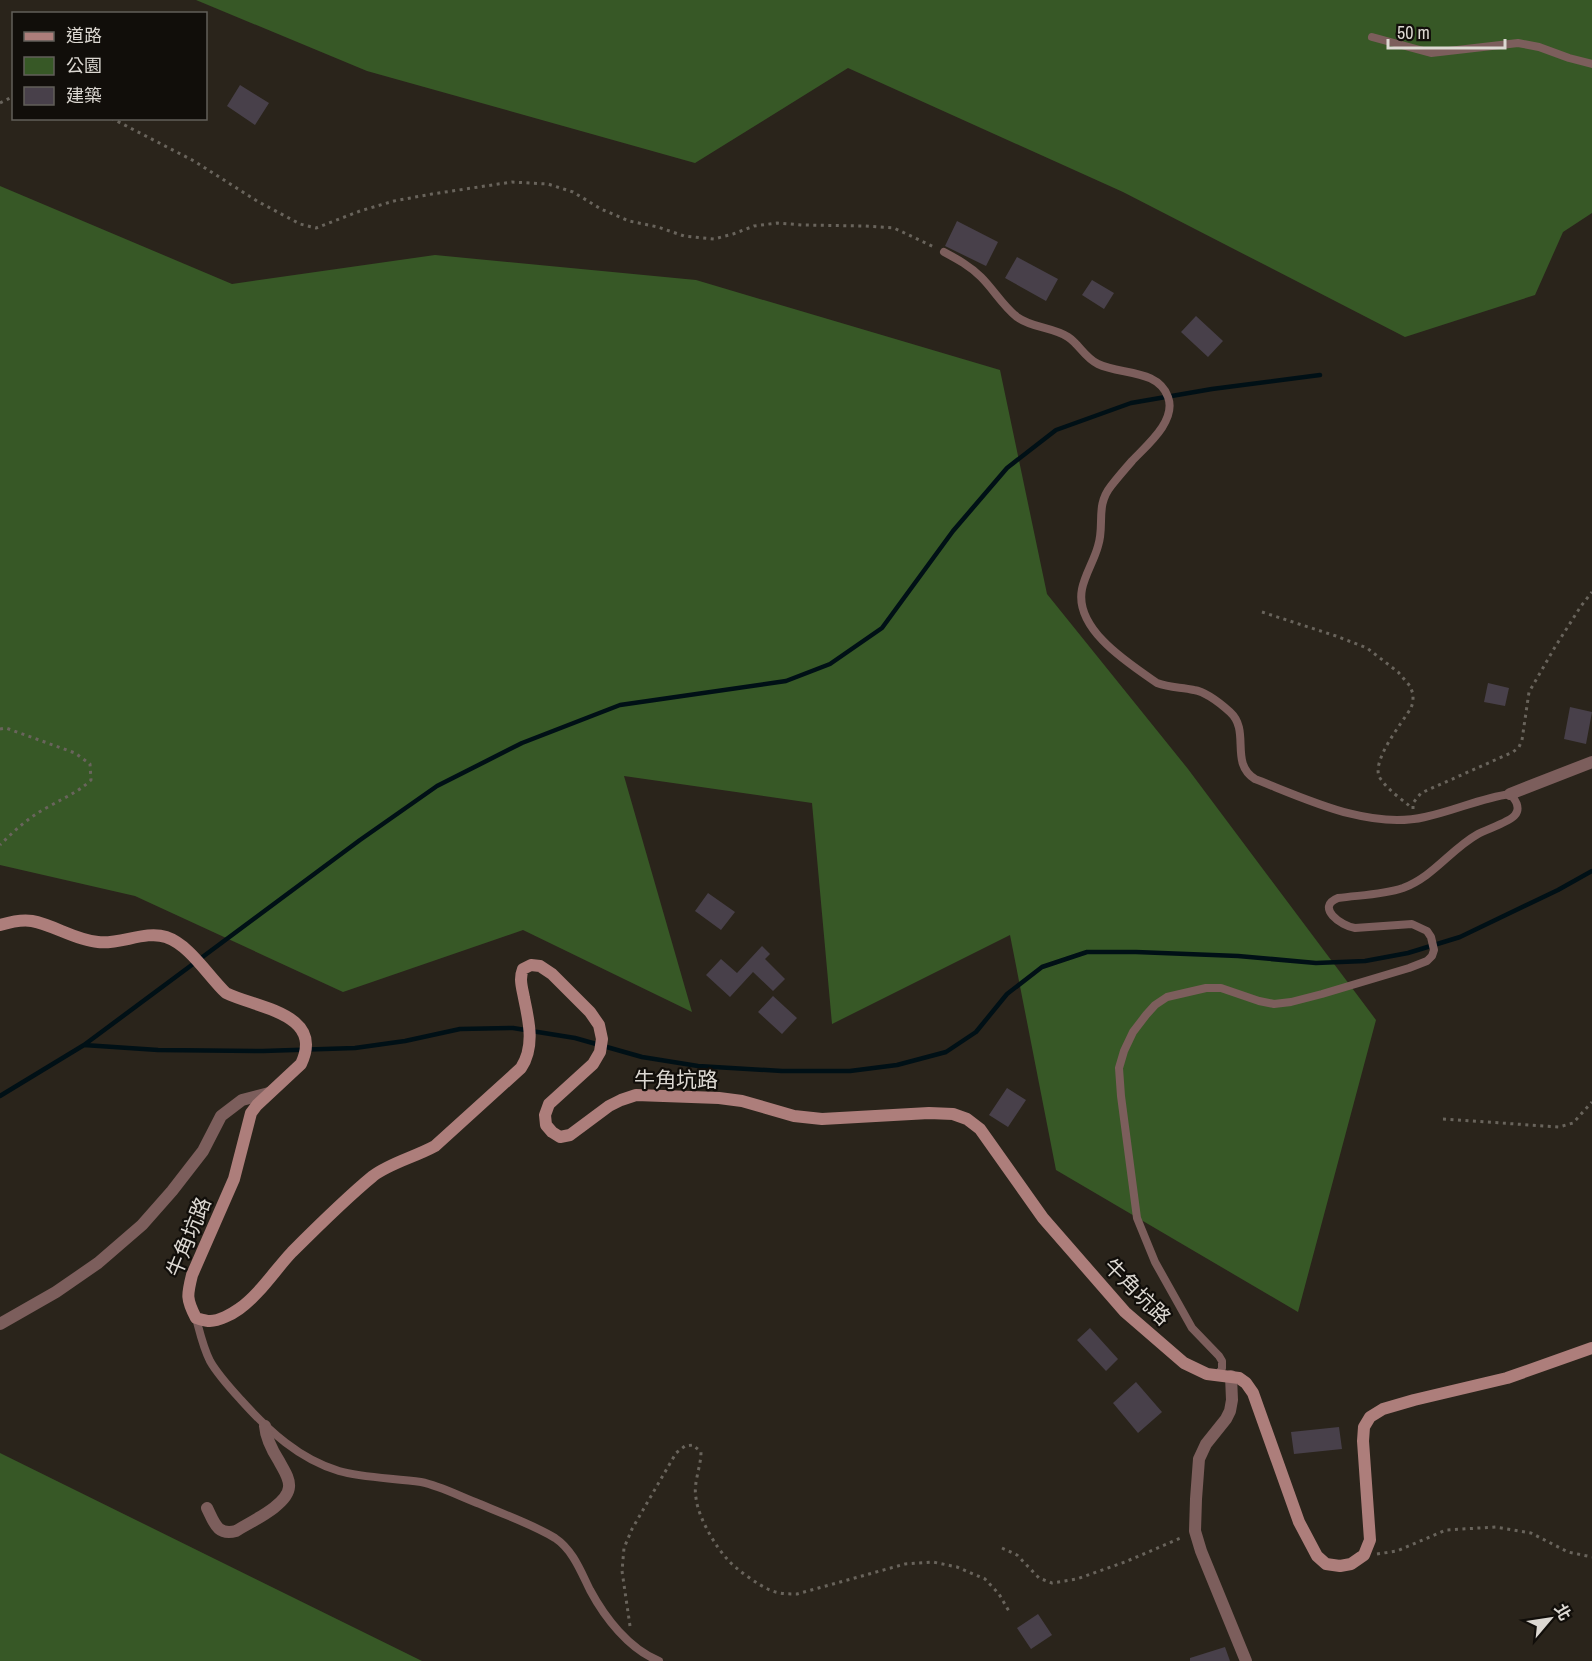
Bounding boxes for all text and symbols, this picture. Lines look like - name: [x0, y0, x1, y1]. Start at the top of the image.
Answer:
- legend: [12, 12, 207, 120]
- scale bar: [1388, 12, 1505, 50]
- text: 50 m: [1397, 20, 1430, 45]
- text: 道路: [66, 23, 102, 48]
- text: 公園: [66, 53, 102, 78]
- text: 建築: [66, 83, 102, 108]
- street label: 牛角坑路: [634, 1065, 718, 1094]
- street label: 牛角坑路: [159, 1192, 218, 1281]
- street label: 牛角坑路: [1097, 1252, 1177, 1332]
- north arrow: [1520, 1589, 1580, 1649]
- text: 北: [1550, 1599, 1577, 1624]

